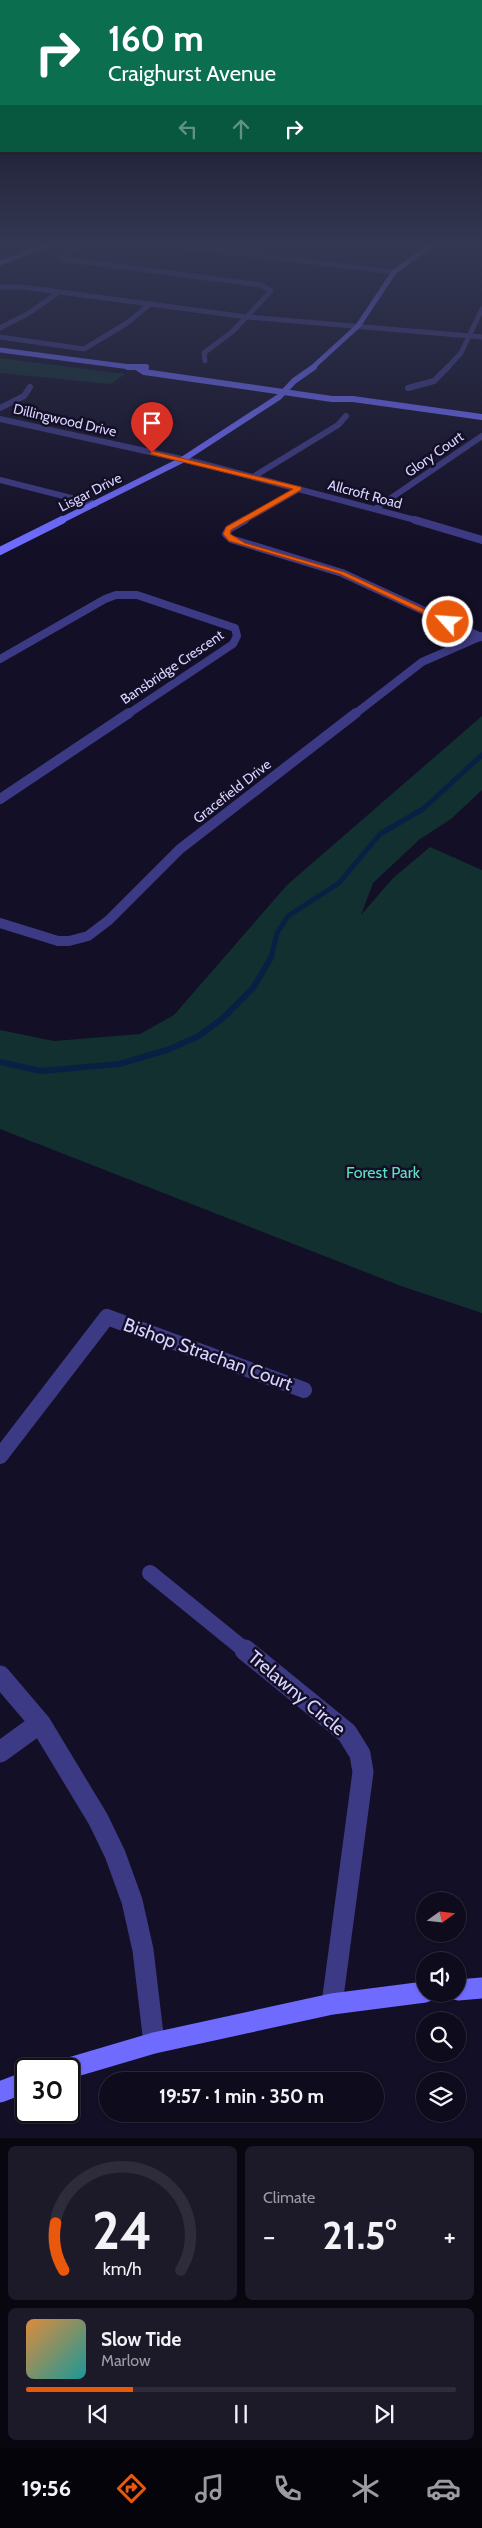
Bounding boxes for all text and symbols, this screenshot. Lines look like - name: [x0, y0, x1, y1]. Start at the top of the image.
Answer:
- text: 160 m: [108, 17, 204, 60]
- icon: right: [25, 20, 90, 85]
- text: Craighurst Avenue: [108, 60, 276, 87]
- icon: left: [174, 115, 202, 143]
- icon: ahead: [227, 115, 255, 143]
- icon: right: [280, 115, 308, 143]
- street label: Dillingwood Drive: [12, 399, 118, 441]
- pin: [131, 402, 173, 453]
- icon: arrive: [138, 409, 166, 437]
- street label: Glory Court: [401, 427, 467, 481]
- street label: Lisgar Drive: [55, 468, 125, 516]
- street label: Allcroft Road: [326, 475, 404, 513]
- position arrow: [421, 595, 473, 647]
- street label: Bansbridge Crescent: [117, 626, 227, 708]
- street label: Gracefield Drive: [189, 755, 275, 827]
- park label: Forest Park: [346, 1163, 421, 1182]
- street label: Bishop Strachan Court: [120, 1313, 296, 1395]
- street label: Trelawny Circle: [244, 1646, 351, 1741]
- north arrow: [416, 1892, 466, 1942]
- map controls: [416, 1892, 466, 2122]
- button: sound: [416, 1952, 466, 2002]
- button: search: [416, 2012, 466, 2062]
- speed limit sign: 30: [15, 2058, 80, 2123]
- button: layers: [416, 2072, 466, 2122]
- text: 19:57 · 1 min · 350 m: [159, 2085, 324, 2108]
- text: Climate: [263, 2188, 315, 2207]
- text: 24: [93, 2199, 152, 2262]
- text: 21.5°: [323, 2212, 396, 2259]
- text: −: [263, 2219, 275, 2253]
- text: +: [444, 2219, 456, 2253]
- text: km/h: [103, 2258, 142, 2279]
- text: Slow Tide: [101, 2328, 181, 2351]
- text: Marlow: [101, 2351, 151, 2370]
- icon: previous: [84, 2400, 112, 2428]
- icon: pause: [227, 2400, 255, 2428]
- icon: next: [370, 2400, 398, 2428]
- icon: directions: [114, 2471, 149, 2506]
- icon: music: [192, 2471, 227, 2506]
- icon: phone: [270, 2471, 305, 2506]
- icon: climate: [348, 2471, 383, 2506]
- icon: car: [426, 2471, 461, 2506]
- text: 19:56: [21, 2475, 71, 2502]

